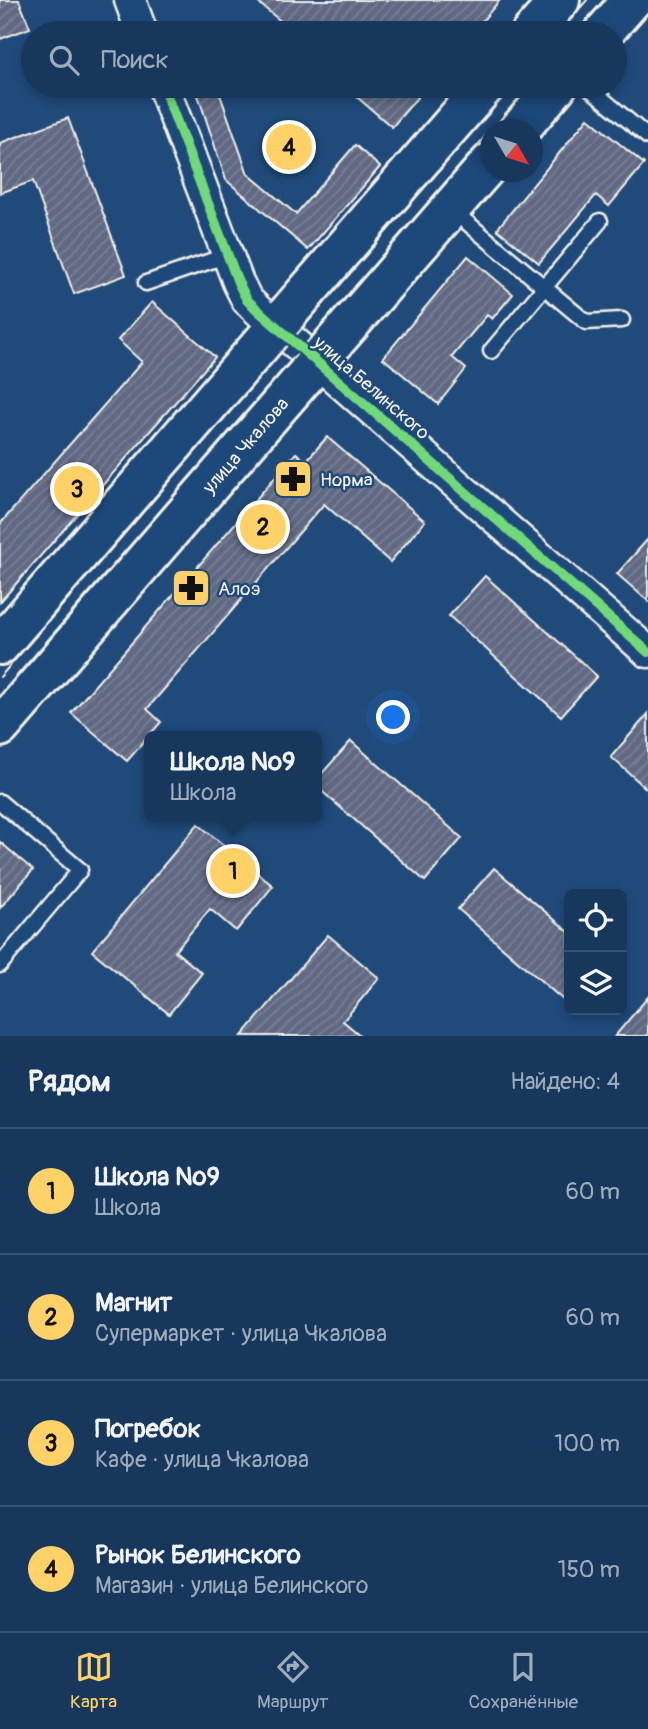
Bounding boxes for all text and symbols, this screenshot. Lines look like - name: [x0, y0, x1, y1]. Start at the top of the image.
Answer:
- search box: [21, 21, 627, 98]
- icon: search: [45, 41, 83, 79]
- text: Поиск: [101, 44, 169, 76]
- north arrow: [480, 119, 543, 182]
- pin: 4: [266, 121, 312, 173]
- street label: улица Белинского: [307, 330, 434, 445]
- street label: улица Чкалова: [197, 392, 294, 500]
- pharmacy icon: Норма: [272, 458, 314, 500]
- pin: 3: [54, 463, 100, 515]
- place label: Норма: [320, 468, 373, 492]
- pin: 2: [240, 501, 286, 553]
- pharmacy icon: Алоэ: [170, 567, 212, 609]
- place label: Алоэ: [218, 577, 261, 601]
- your location: [376, 700, 410, 734]
- popup: [144, 731, 322, 822]
- text: Школа №9: [171, 746, 295, 778]
- text: Школа: [171, 778, 236, 807]
- pin: 1: [210, 845, 256, 897]
- map controls: [564, 889, 627, 1015]
- button: locate: [564, 889, 627, 952]
- button: layers: [564, 952, 627, 1015]
- text: Рядом: [28, 1063, 111, 1100]
- text: Найдено: 4: [510, 1067, 620, 1096]
- text: Школа №9: [95, 1161, 220, 1193]
- text: 1: [47, 1177, 56, 1206]
- text: 60 m: [565, 1177, 620, 1206]
- text: Школа: [95, 1193, 161, 1222]
- text: Магнит: [95, 1287, 172, 1319]
- text: 2: [45, 1303, 57, 1332]
- text: 60 m: [565, 1303, 620, 1332]
- text: Супермаркет · улица Чкалова: [95, 1319, 387, 1348]
- text: Погребок: [95, 1413, 201, 1445]
- text: 3: [45, 1429, 57, 1458]
- text: 100 m: [554, 1429, 620, 1458]
- text: Кафе · улица Чкалова: [95, 1445, 309, 1474]
- text: Рынок Белинского: [95, 1539, 301, 1571]
- text: 4: [44, 1555, 58, 1584]
- text: 150 m: [557, 1555, 620, 1584]
- text: Магазин · улица Белинского: [95, 1571, 368, 1600]
- tab: Карта: [70, 1648, 117, 1714]
- tab: Маршрут: [257, 1648, 329, 1714]
- tab: Сохранённые: [468, 1648, 578, 1714]

